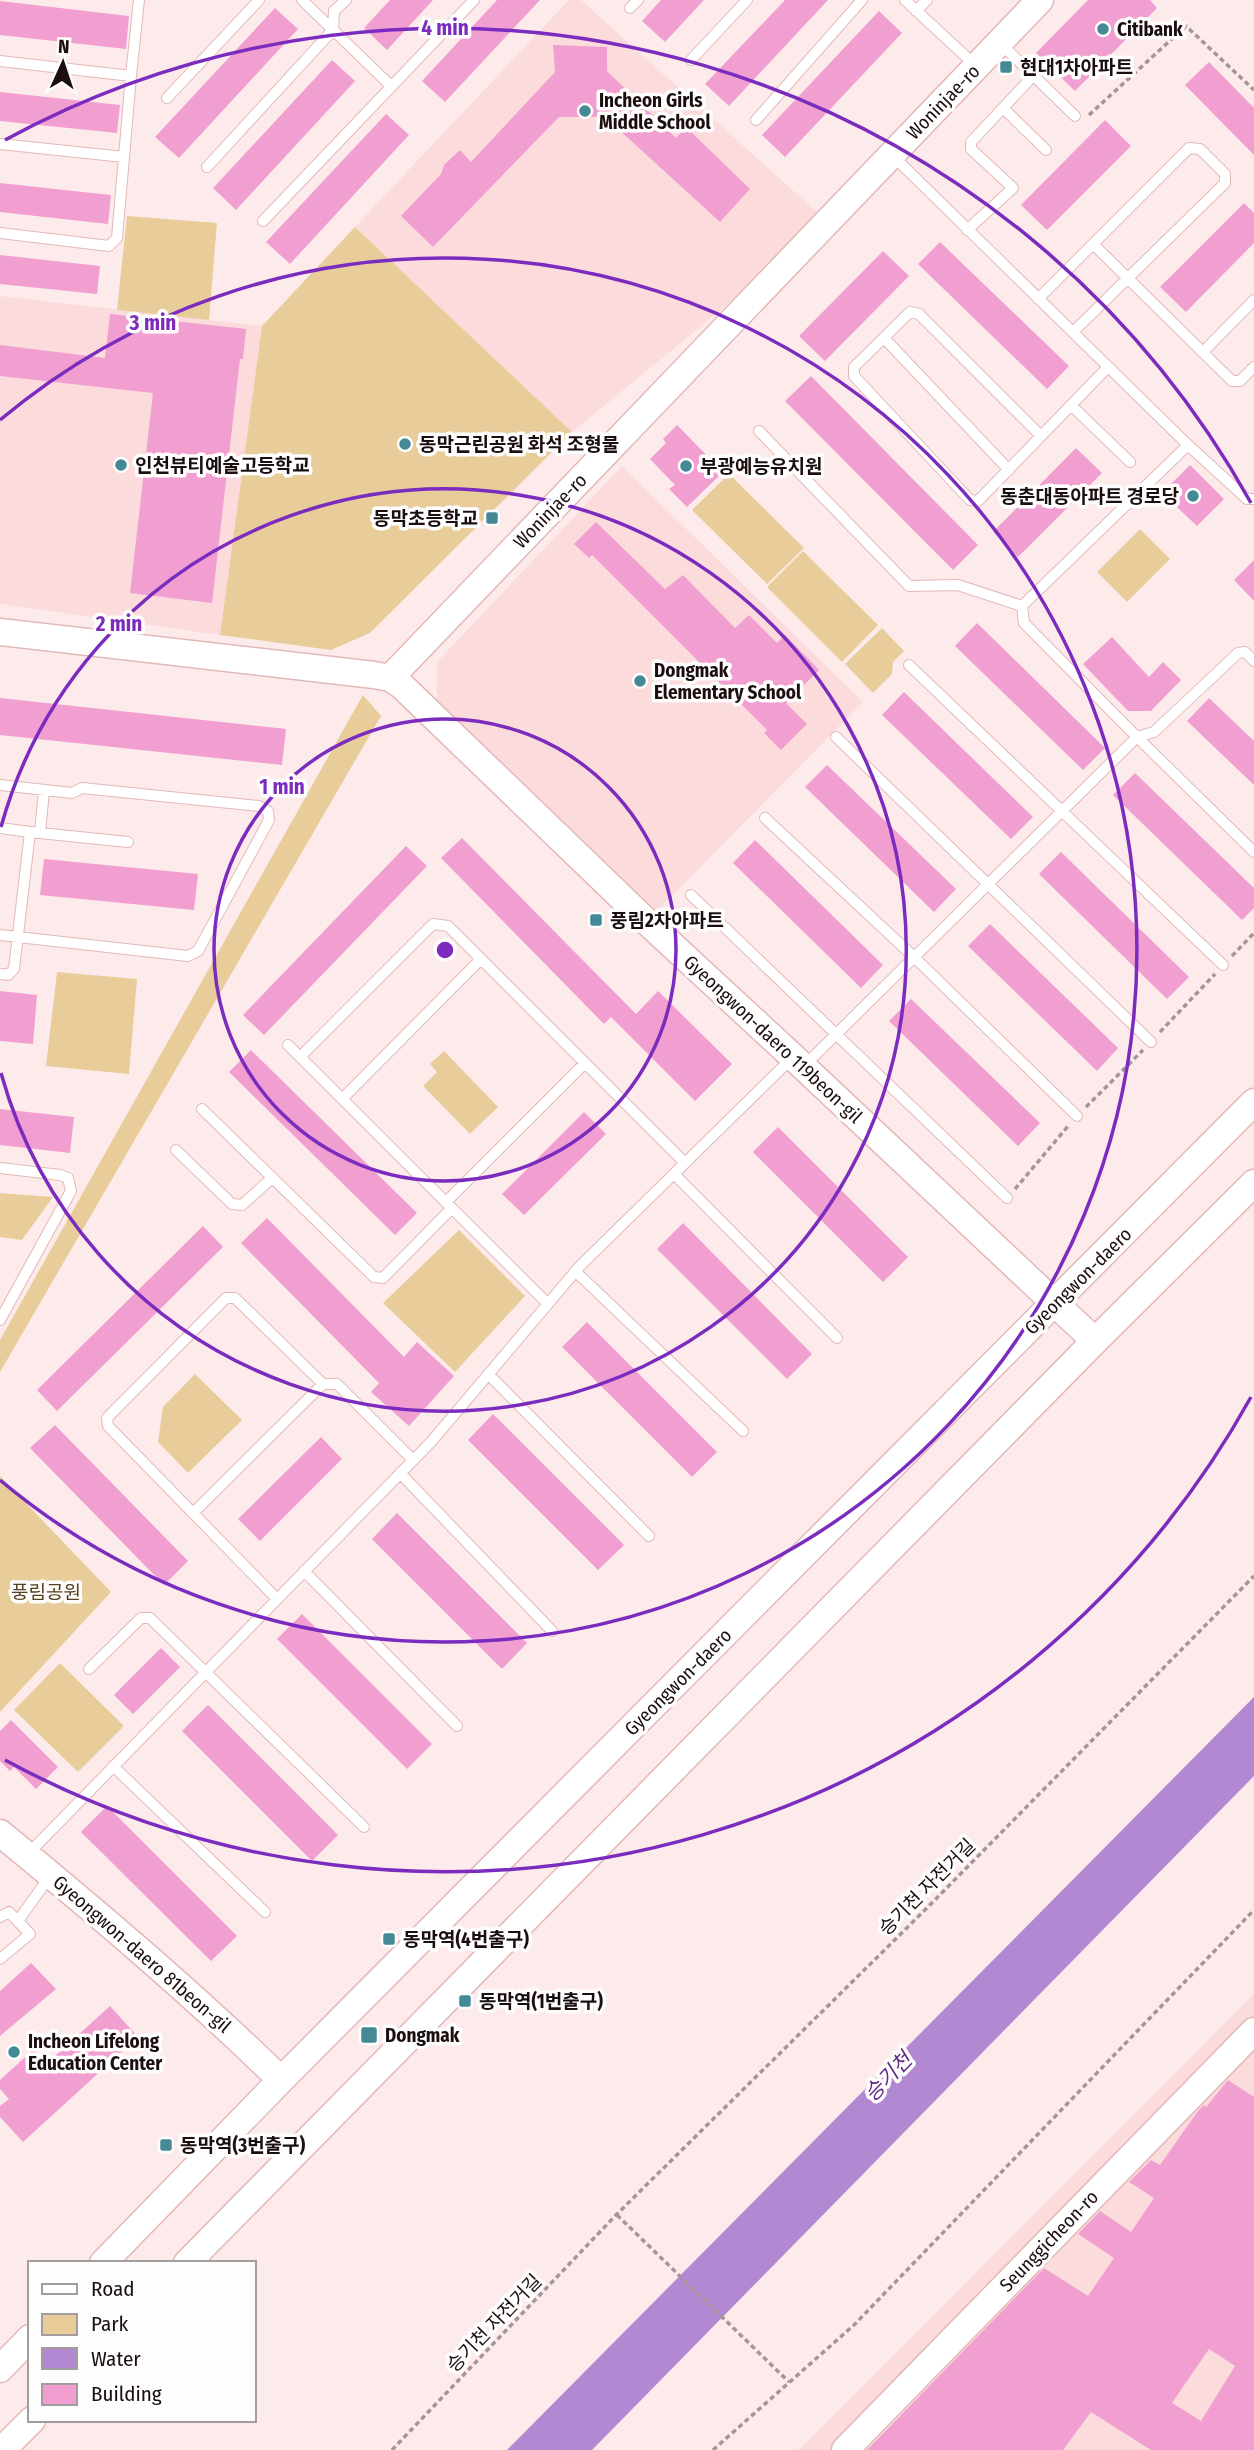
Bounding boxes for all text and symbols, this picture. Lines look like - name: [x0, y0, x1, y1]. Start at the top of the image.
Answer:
- text: 4 min: [421, 15, 469, 41]
- place label: Citibank: [1117, 18, 1183, 41]
- marker: Citibank: [1095, 21, 1111, 37]
- north arrow: [28, 28, 98, 98]
- text: N: [58, 35, 70, 58]
- place label: 현대1차아파트: [1020, 56, 1133, 79]
- marker: 현대1차아파트: [998, 59, 1014, 75]
- street label: Woninjae-ro: [902, 60, 984, 144]
- place label: Incheon Girls Middle School: [599, 89, 711, 134]
- marker: Incheon Girls Middle School: [577, 103, 593, 119]
- text: 3 min: [129, 310, 176, 336]
- place label: 동막근린공원 화석 조형물: [419, 433, 619, 456]
- marker: 동막근린공원 화석 조형물: [397, 436, 413, 452]
- place label: 인천뷰티예술고등학교: [135, 454, 310, 477]
- place label: 부광예능유치원: [700, 455, 822, 478]
- marker: 인천뷰티예술고등학교: [113, 457, 129, 473]
- marker: 부광예능유치원: [678, 458, 694, 474]
- street label: Woninjae-ro: [509, 469, 591, 553]
- place label: 동춘대동아파트 경로당: [1000, 485, 1180, 508]
- marker: 동춘대동아파트 경로당: [1185, 488, 1201, 504]
- place label: 동막초등학교: [373, 507, 478, 530]
- marker: 동막초등학교: [484, 510, 500, 526]
- text: 2 min: [95, 611, 142, 637]
- place label: Dongmak Elementary School: [654, 659, 802, 704]
- marker: Dongmak Elementary School: [632, 673, 648, 689]
- text: 1 min: [259, 774, 305, 800]
- place label: 풍림2차아파트: [610, 909, 724, 932]
- marker: 풍림2차아파트: [588, 912, 604, 928]
- centre of rings: [433, 938, 457, 962]
- street label: Gyeongwon-daero 119beon-gil: [679, 950, 867, 1128]
- street label: Gyeongwon-daero: [1020, 1223, 1136, 1339]
- park label: 풍림공원: [11, 1581, 81, 1604]
- street label: Gyeongwon-daero: [620, 1624, 736, 1740]
- street label: 승기천 자전거길: [874, 1834, 980, 1940]
- street label: Gyeongwon-daero 81beon-gil: [48, 1870, 236, 2038]
- place label: 동막역(4번출구): [403, 1928, 529, 1951]
- marker: 동막역(4번출구): [381, 1931, 397, 1947]
- place label: 동막역(1번출구): [479, 1990, 603, 2013]
- marker: 동막역(1번출구): [457, 1993, 473, 2009]
- place label: Dongmak: [385, 2024, 460, 2047]
- marker: Dongmak: [359, 2025, 379, 2045]
- place label: Incheon Lifelong Education Center: [28, 2030, 163, 2075]
- marker: Incheon Lifelong Education Center: [6, 2044, 22, 2060]
- water label: 승기천: [859, 2045, 919, 2107]
- place label: 동막역(3번출구): [180, 2134, 306, 2157]
- marker: 동막역(3번출구): [158, 2137, 174, 2153]
- street label: Seunggicheon-ro: [995, 2186, 1103, 2296]
- legend: [28, 2261, 256, 2422]
- street label: 승기천 자전거길: [442, 2269, 546, 2377]
- text: Road: [91, 2276, 135, 2302]
- text: Park: [91, 2311, 129, 2337]
- text: Water: [91, 2346, 141, 2372]
- text: Building: [91, 2381, 162, 2407]

